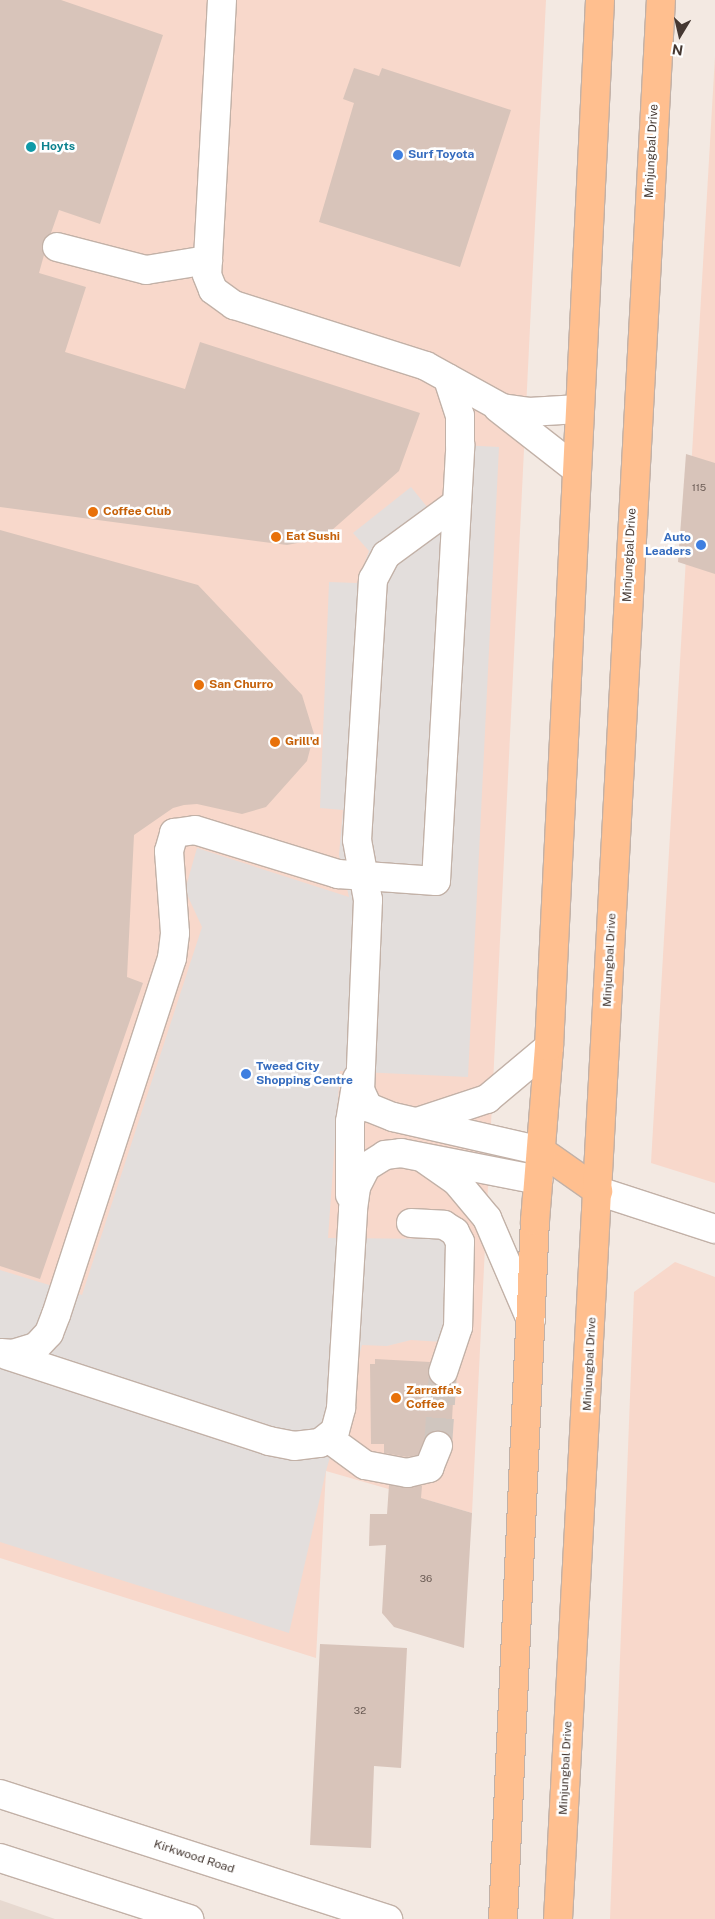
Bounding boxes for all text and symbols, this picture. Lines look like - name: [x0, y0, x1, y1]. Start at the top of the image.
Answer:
- north arrow: [655, 10, 705, 60]
- text: N: [671, 41, 684, 59]
- street label: Minjungbal Drive: [642, 104, 662, 198]
- place label: Hoyts: [41, 140, 75, 154]
- marker: Hoyts: [25, 141, 37, 153]
- place label: Surf Toyota: [408, 148, 474, 162]
- marker: Surf Toyota: [392, 149, 404, 161]
- house number: 115: [692, 482, 706, 494]
- place label: Coffee Club: [103, 505, 171, 519]
- marker: Coffee Club: [87, 506, 99, 518]
- street label: Minjungbal Drive: [620, 508, 640, 602]
- place label: Eat Sushi: [286, 530, 340, 544]
- marker: Eat Sushi: [270, 531, 282, 543]
- place label: Auto Leaders: [645, 531, 691, 559]
- marker: Auto Leaders: [695, 539, 707, 551]
- place label: San Churro: [209, 678, 274, 692]
- marker: San Churro: [193, 679, 205, 691]
- place label: Grill'd: [285, 735, 319, 749]
- marker: Grill'd: [269, 736, 281, 748]
- street label: Minjungbal Drive: [600, 913, 620, 1007]
- place label: Tweed City Shopping Centre: [256, 1060, 353, 1088]
- marker: Tweed City Shopping Centre: [240, 1068, 252, 1080]
- street label: Minjungbal Drive: [580, 1317, 600, 1411]
- place label: Zarraffa's Coffee: [406, 1384, 462, 1412]
- marker: Zarraffa's Coffee: [390, 1392, 402, 1404]
- house number: 36: [420, 1573, 432, 1585]
- house number: 32: [354, 1705, 366, 1717]
- street label: Minjungbal Drive: [556, 1721, 576, 1815]
- street label: Kirkwood Road: [152, 1837, 236, 1877]

